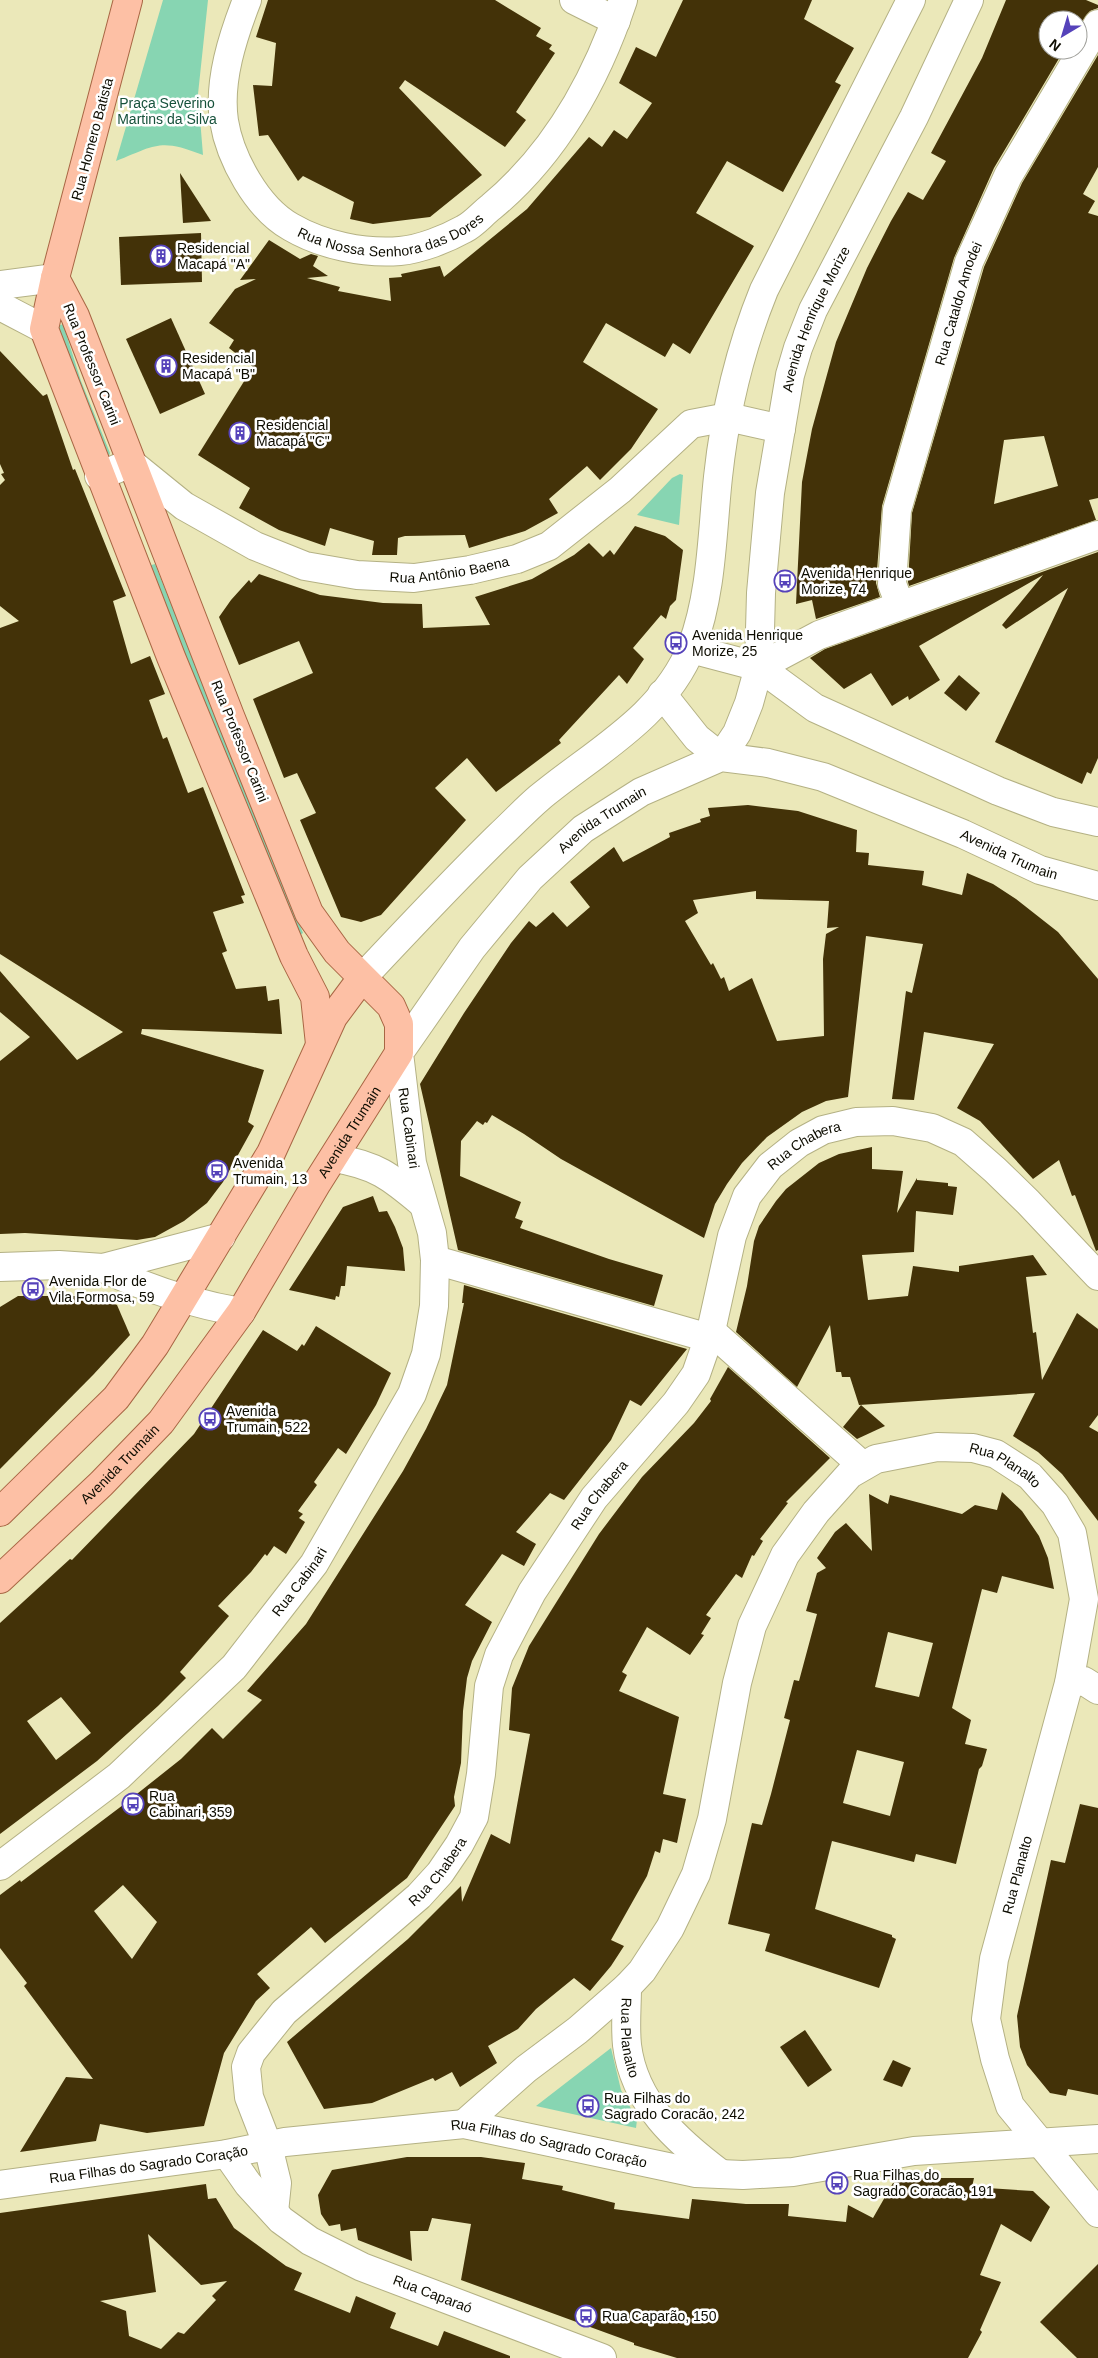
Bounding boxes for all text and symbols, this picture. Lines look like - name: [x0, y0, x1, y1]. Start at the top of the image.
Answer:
- north arrow: [1038, 10, 1088, 60]
- text: N: [1046, 36, 1064, 55]
- street label: Rua Homero Batista: [68, 76, 116, 202]
- park label: Praça Severino Martins da Silva: [117, 95, 217, 127]
- street label: Rua Nossa Senhora das Dores: [295, 210, 486, 260]
- street label: Rua Cataldo Amodei: [931, 239, 985, 367]
- place label: Residencial Macapá "A": [177, 240, 250, 272]
- street label: Avenida Henrique Morize: [779, 243, 853, 393]
- building icon: Residencial Macapá "A": [149, 244, 173, 268]
- street label: Rua Professor Carini: [60, 301, 124, 427]
- place label: Residencial Macapá "B": [182, 350, 255, 382]
- building icon: Residencial Macapá "B": [154, 354, 178, 378]
- place label: Residencial Macapá "C": [256, 417, 330, 449]
- building icon: Residencial Macapá "C": [228, 421, 252, 445]
- street label: Rua Antônio Baena: [389, 553, 511, 586]
- place label: Avenida Henrique Morize, 74: [801, 565, 912, 597]
- bus stop icon: Avenida Henrique Morize, 74: [773, 569, 797, 593]
- place label: Avenida Henrique Morize, 25: [692, 627, 803, 659]
- bus stop icon: Avenida Henrique Morize, 25: [664, 631, 688, 655]
- street label: Rua Professor Carini: [208, 678, 272, 804]
- street label: Avenida Trumain: [554, 783, 648, 856]
- street label: Avenida Trumain: [958, 826, 1059, 883]
- street label: Avenida Trumain: [314, 1083, 384, 1181]
- street label: Rua Cabinari: [395, 1086, 423, 1170]
- street label: Rua Chabera: [764, 1118, 842, 1173]
- place label: Avenida Trumain, 13: [233, 1155, 307, 1187]
- bus stop icon: Avenida Trumain, 13: [205, 1159, 229, 1183]
- place label: Avenida Flor de Vila Formosa, 59: [49, 1273, 155, 1305]
- bus stop icon: Avenida Flor de Vila Formosa, 59: [21, 1277, 45, 1301]
- place label: Avenida Trumain, 522: [226, 1403, 308, 1435]
- bus stop icon: Avenida Trumain, 522: [198, 1407, 222, 1431]
- street label: Avenida Trumain: [77, 1421, 162, 1507]
- street label: Rua Planalto: [968, 1439, 1045, 1491]
- street label: Rua Chabera: [567, 1457, 631, 1533]
- street label: Rua Cabinari: [268, 1545, 330, 1619]
- place label: Rua Cabinari, 359: [149, 1788, 232, 1820]
- bus stop icon: Rua Cabinari, 359: [121, 1792, 145, 1816]
- street label: Rua Planalto: [999, 1834, 1035, 1916]
- street label: Rua Chabera: [405, 1835, 470, 1909]
- street label: Rua Planalto: [618, 1998, 643, 2080]
- place label: Rua Filhas do Sagrado Coracão, 242: [604, 2090, 745, 2122]
- bus stop icon: Rua Filhas do Sagrado Coracão, 242: [576, 2094, 600, 2118]
- street label: Rua Filhas do Sagrado Coração: [450, 2116, 649, 2170]
- street label: Rua Filhas do Sagrado Coração: [48, 2142, 249, 2186]
- place label: Rua Filhas do Sagrado Coracão, 191: [853, 2167, 994, 2199]
- bus stop icon: Rua Filhas do Sagrado Coracão, 191: [825, 2171, 849, 2195]
- street label: Rua Caparaó: [391, 2272, 475, 2316]
- bus stop icon: Rua Caparão, 150: [574, 2304, 598, 2328]
- place label: Rua Caparão, 150: [602, 2308, 717, 2324]

